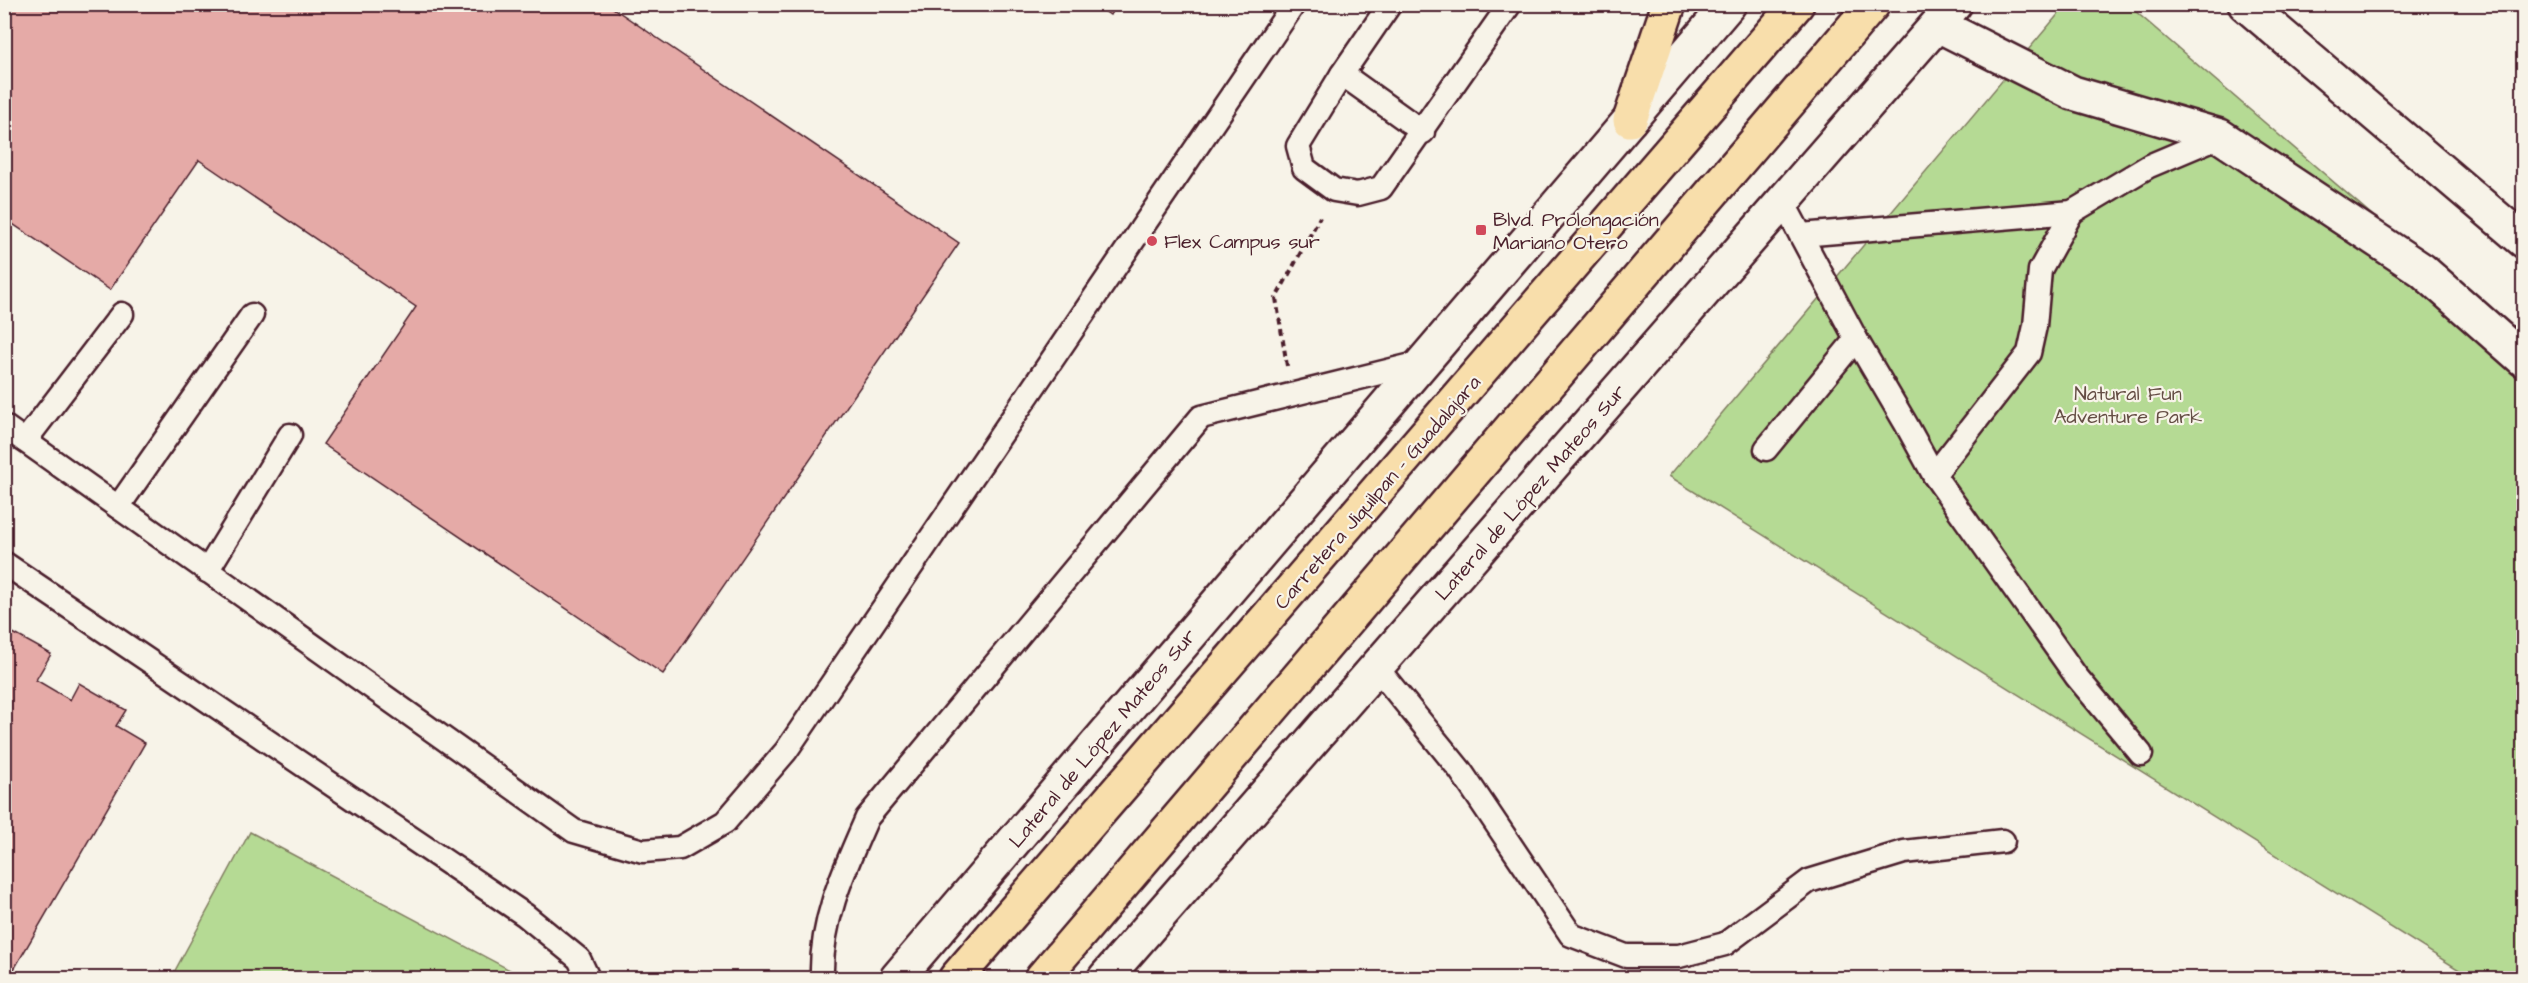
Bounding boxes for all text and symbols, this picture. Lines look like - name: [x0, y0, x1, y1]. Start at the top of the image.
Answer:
- place label: Blvd. Prolongación Mariano Otero: [1493, 206, 1659, 257]
- marker: Blvd. Prolongación Mariano Otero: [1474, 223, 1488, 237]
- place label: Flex Campus sur: [1164, 228, 1320, 256]
- marker: Flex Campus sur: [1145, 234, 1159, 248]
- street label: Carretera Jiquilpan - Guadalajara: [1268, 370, 1487, 616]
- street label: Lateral de López Mateos Sur: [1429, 378, 1633, 607]
- park label: Natural Fun Adventure Park: [2054, 380, 2202, 431]
- street label: Lateral de López Mateos Sur: [1003, 623, 1203, 854]

